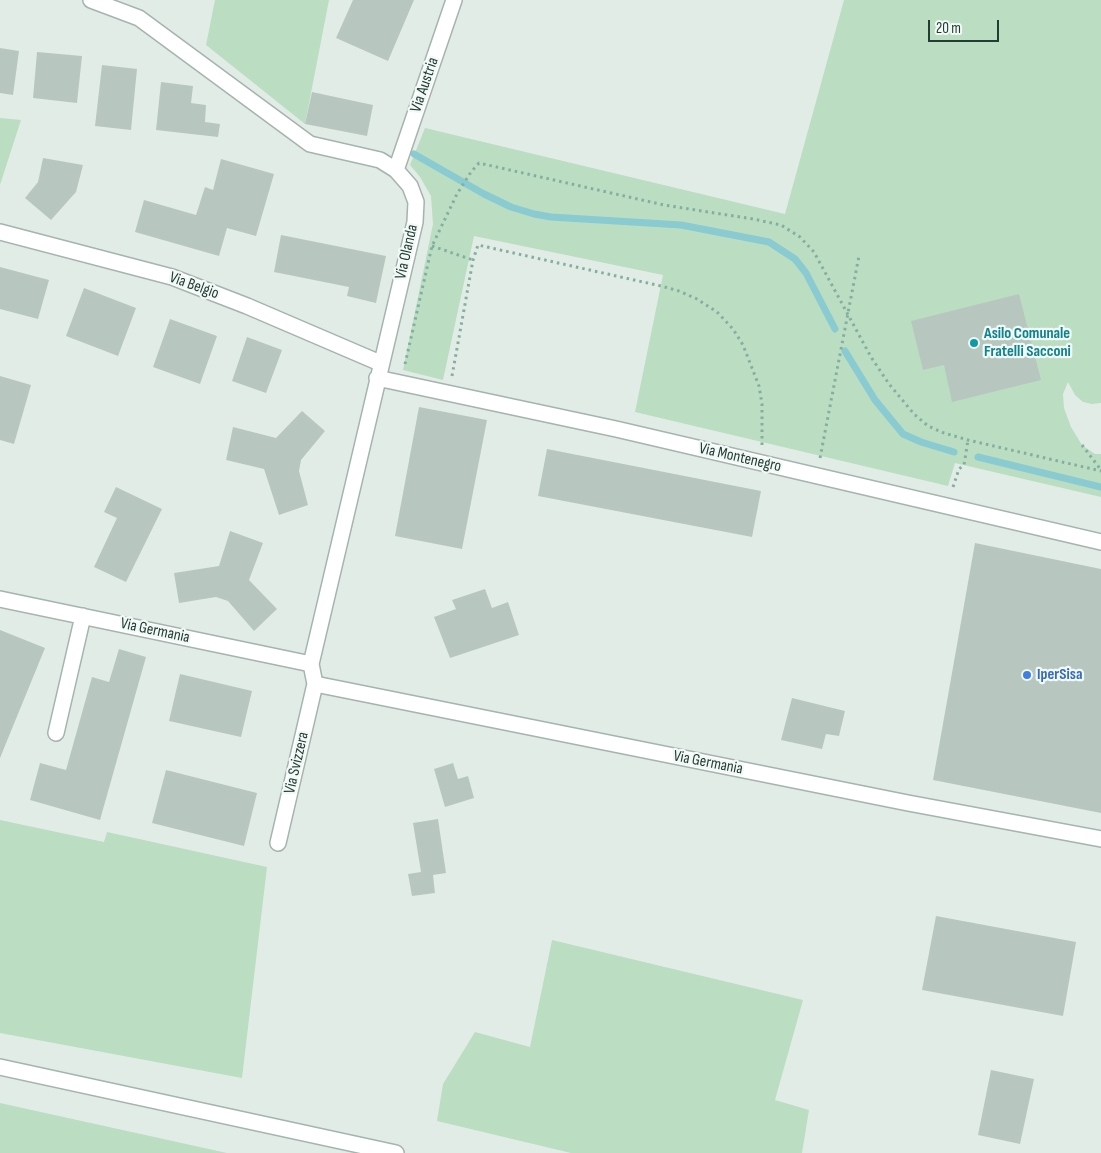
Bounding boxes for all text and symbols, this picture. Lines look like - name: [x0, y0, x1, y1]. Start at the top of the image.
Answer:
- scale bar: [931, 10, 1002, 42]
- text: 20 m: [936, 19, 961, 38]
- street label: Via Austria: [407, 55, 443, 115]
- street label: Via Olanda: [391, 223, 423, 281]
- street label: Via Belgio: [167, 268, 221, 304]
- place label: Asilo Comunale Fratelli Sacconi: [984, 324, 1071, 362]
- marker: Asilo Comunale Fratelli Sacconi: [968, 337, 980, 349]
- street label: Via Montenegro: [697, 439, 783, 477]
- street label: Via Germania: [119, 614, 191, 648]
- place label: IperSisa: [1037, 665, 1082, 685]
- marker: IperSisa: [1021, 669, 1033, 681]
- street label: Via Svizzera: [281, 730, 313, 796]
- street label: Via Germania: [672, 747, 744, 779]

